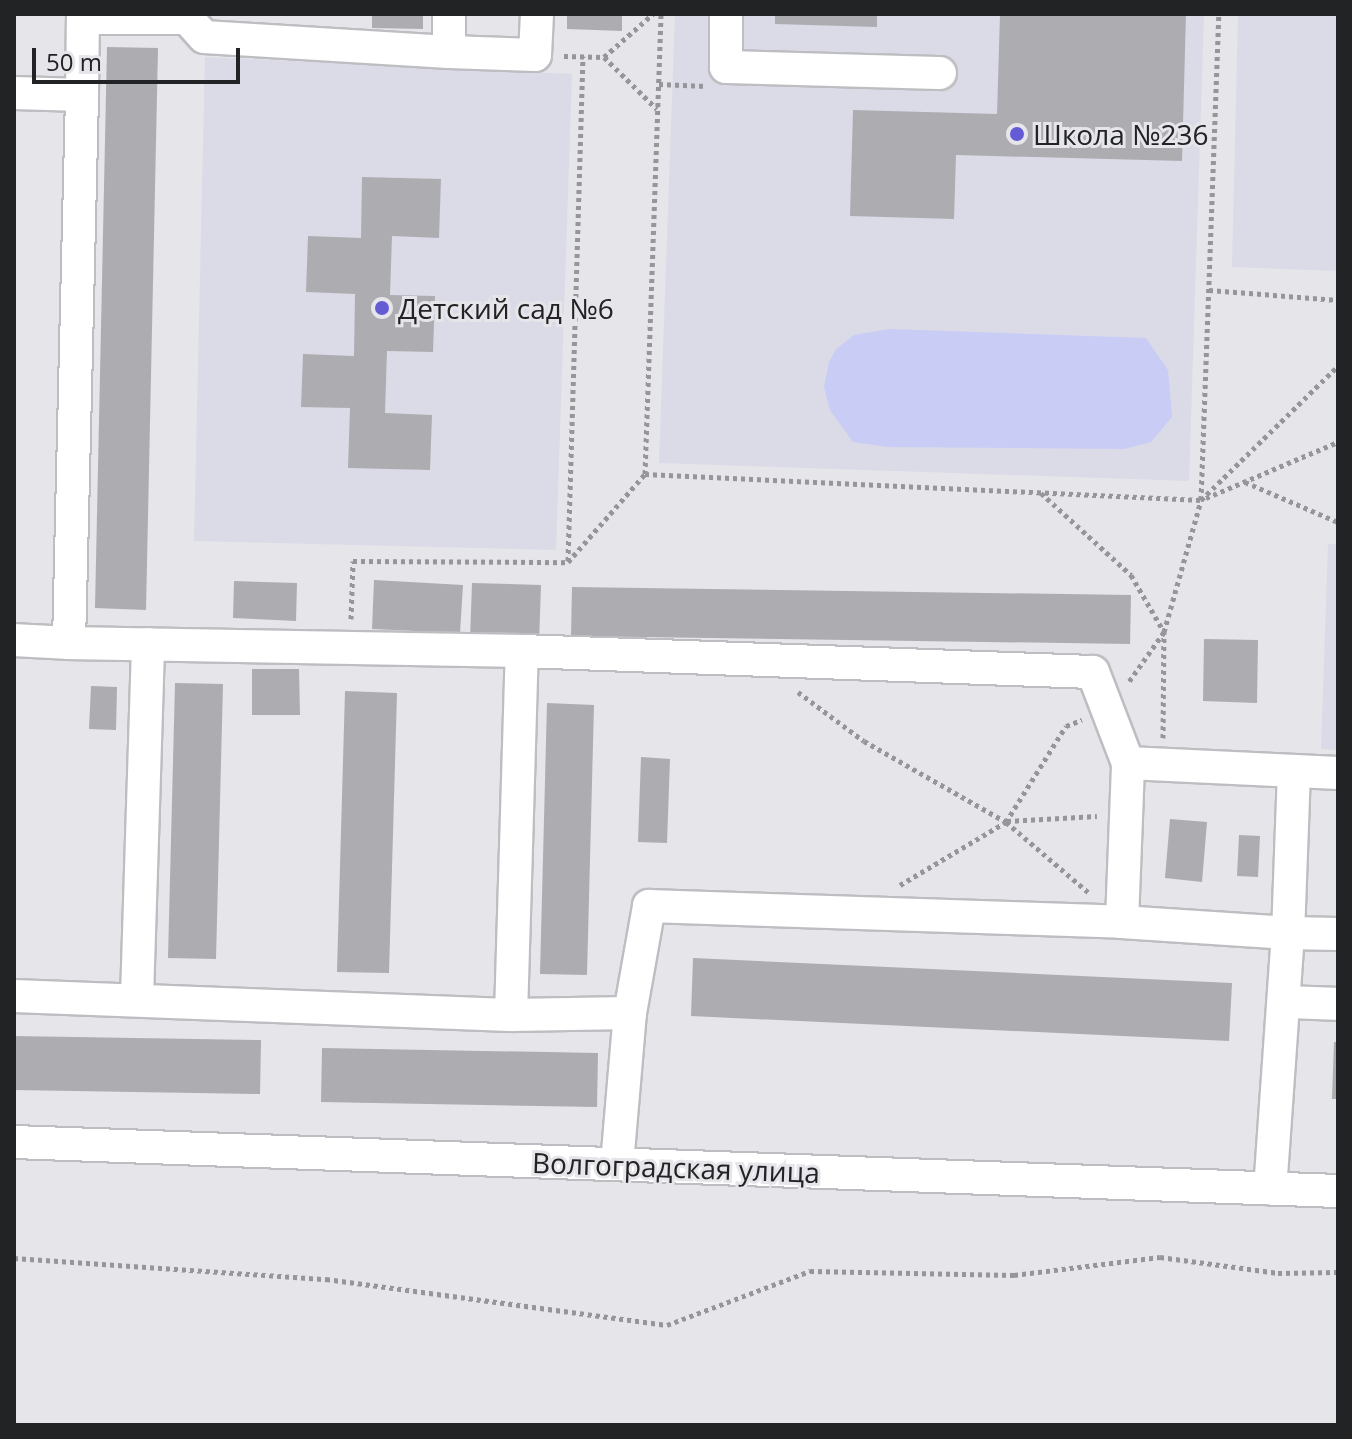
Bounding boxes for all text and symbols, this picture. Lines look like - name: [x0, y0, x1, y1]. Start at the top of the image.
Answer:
- scale bar: [36, 32, 244, 82]
- text: 50 m: [46, 45, 102, 78]
- place label: Школа №236: [1033, 117, 1209, 151]
- marker: Школа №236: [1008, 125, 1026, 143]
- place label: Детский сад №6: [398, 291, 614, 325]
- marker: Детский сад №6: [373, 299, 391, 317]
- street label: Волгоградская улица: [532, 1145, 820, 1189]

